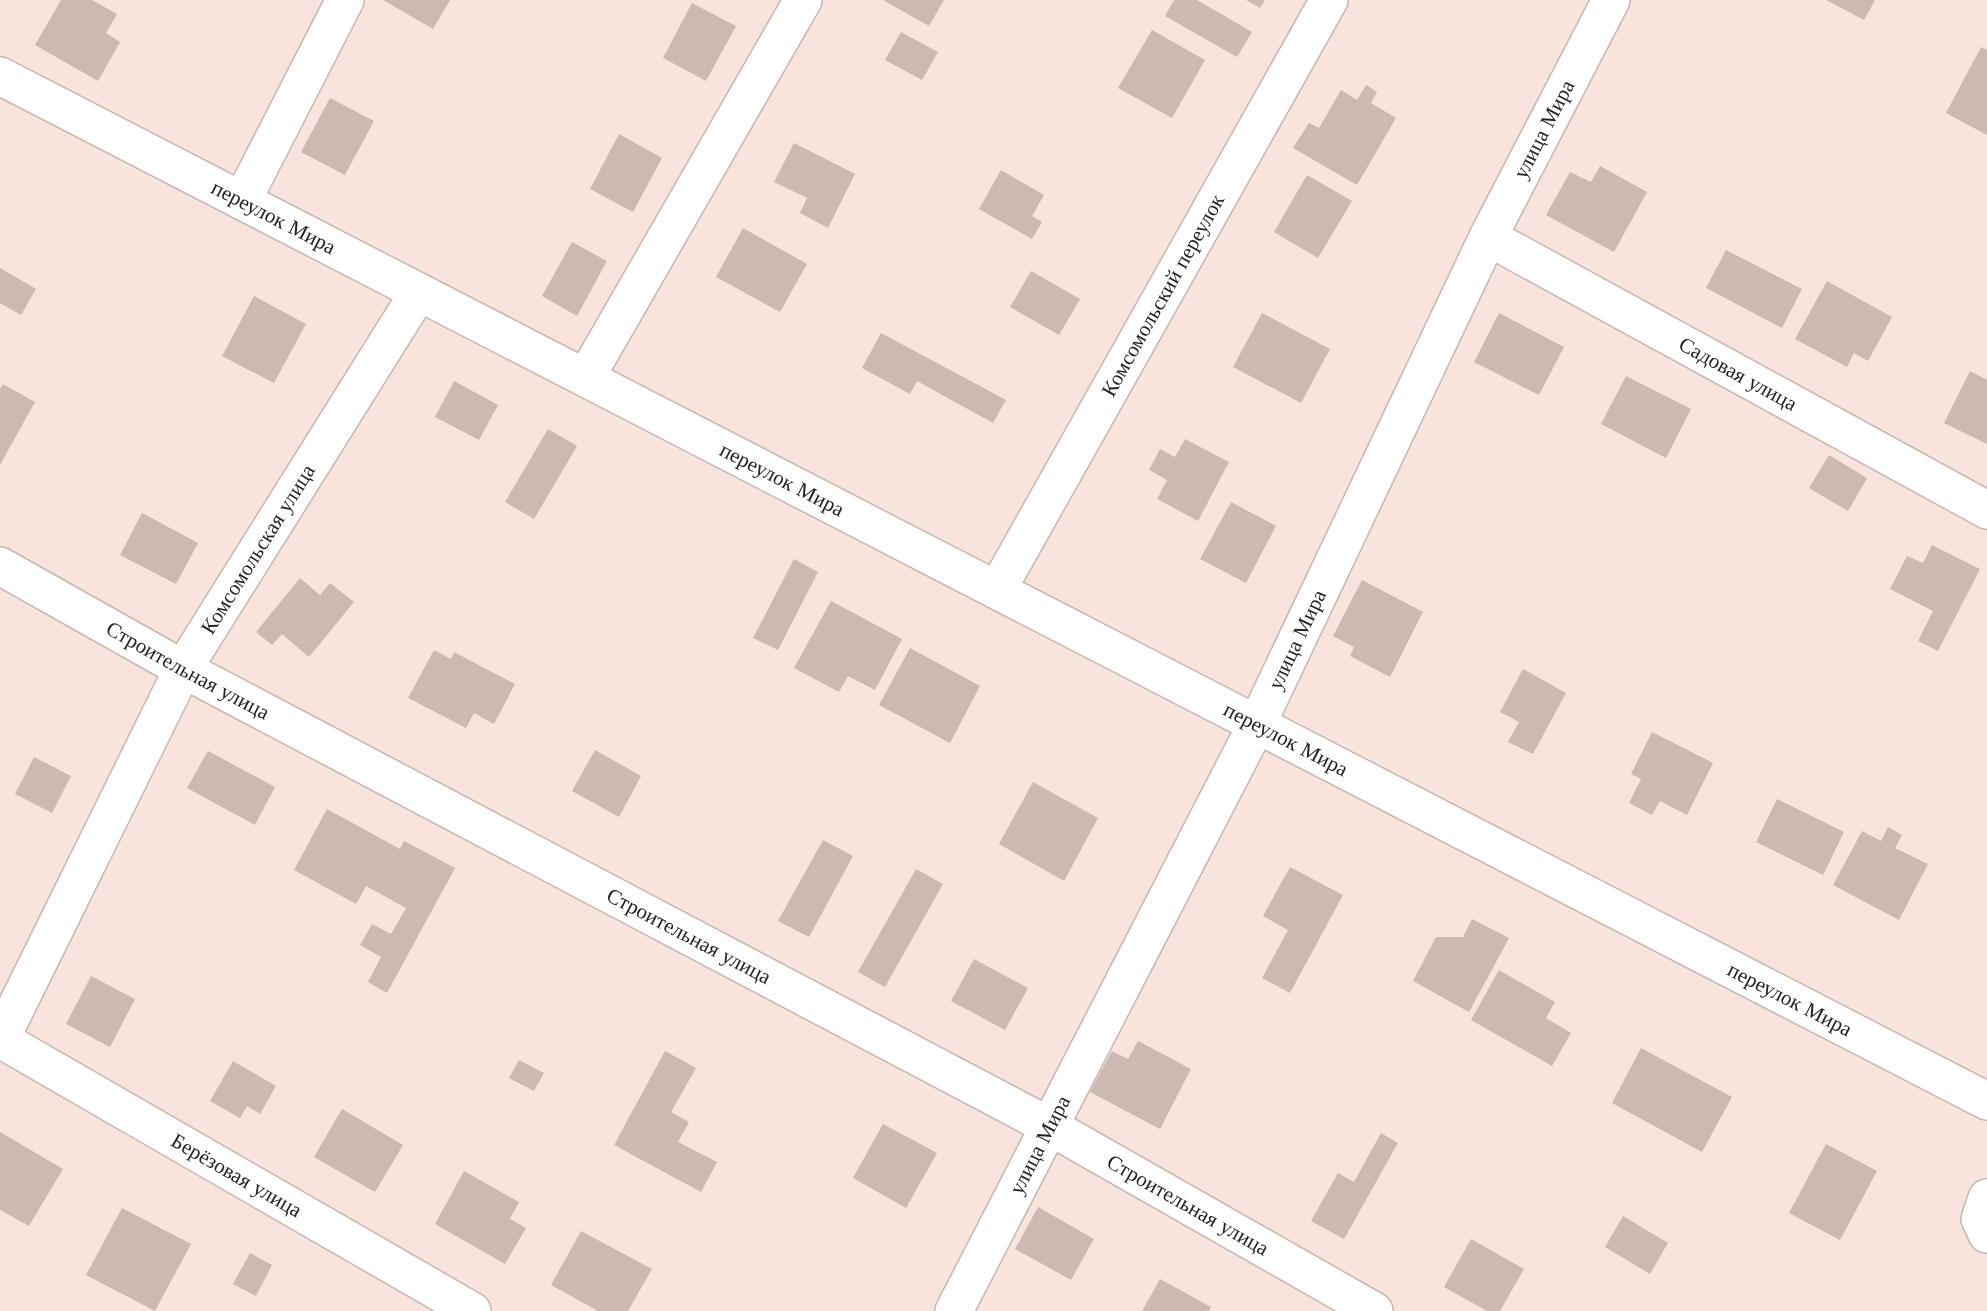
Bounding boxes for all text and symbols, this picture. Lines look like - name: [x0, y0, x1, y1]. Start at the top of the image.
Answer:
- street label: улица Мира: [1508, 75, 1581, 183]
- street label: переулок Мира: [207, 174, 341, 260]
- street label: Комсомольский переулок: [1095, 189, 1230, 401]
- street label: Садовая улица: [1674, 331, 1802, 417]
- street label: переулок Мира: [715, 437, 849, 523]
- street label: Комсомольская улица: [195, 459, 321, 639]
- street label: улица Мира: [1262, 585, 1332, 694]
- street label: Строительная улица: [102, 615, 275, 726]
- street label: переулок Мира: [1219, 697, 1353, 783]
- street label: Строительная улица: [602, 882, 776, 990]
- street label: переулок Мира: [1723, 956, 1857, 1042]
- street label: улица Мира: [1004, 1090, 1076, 1199]
- street label: Берёзовая улица: [167, 1127, 307, 1223]
- street label: Строительная улица: [1102, 1149, 1274, 1262]

